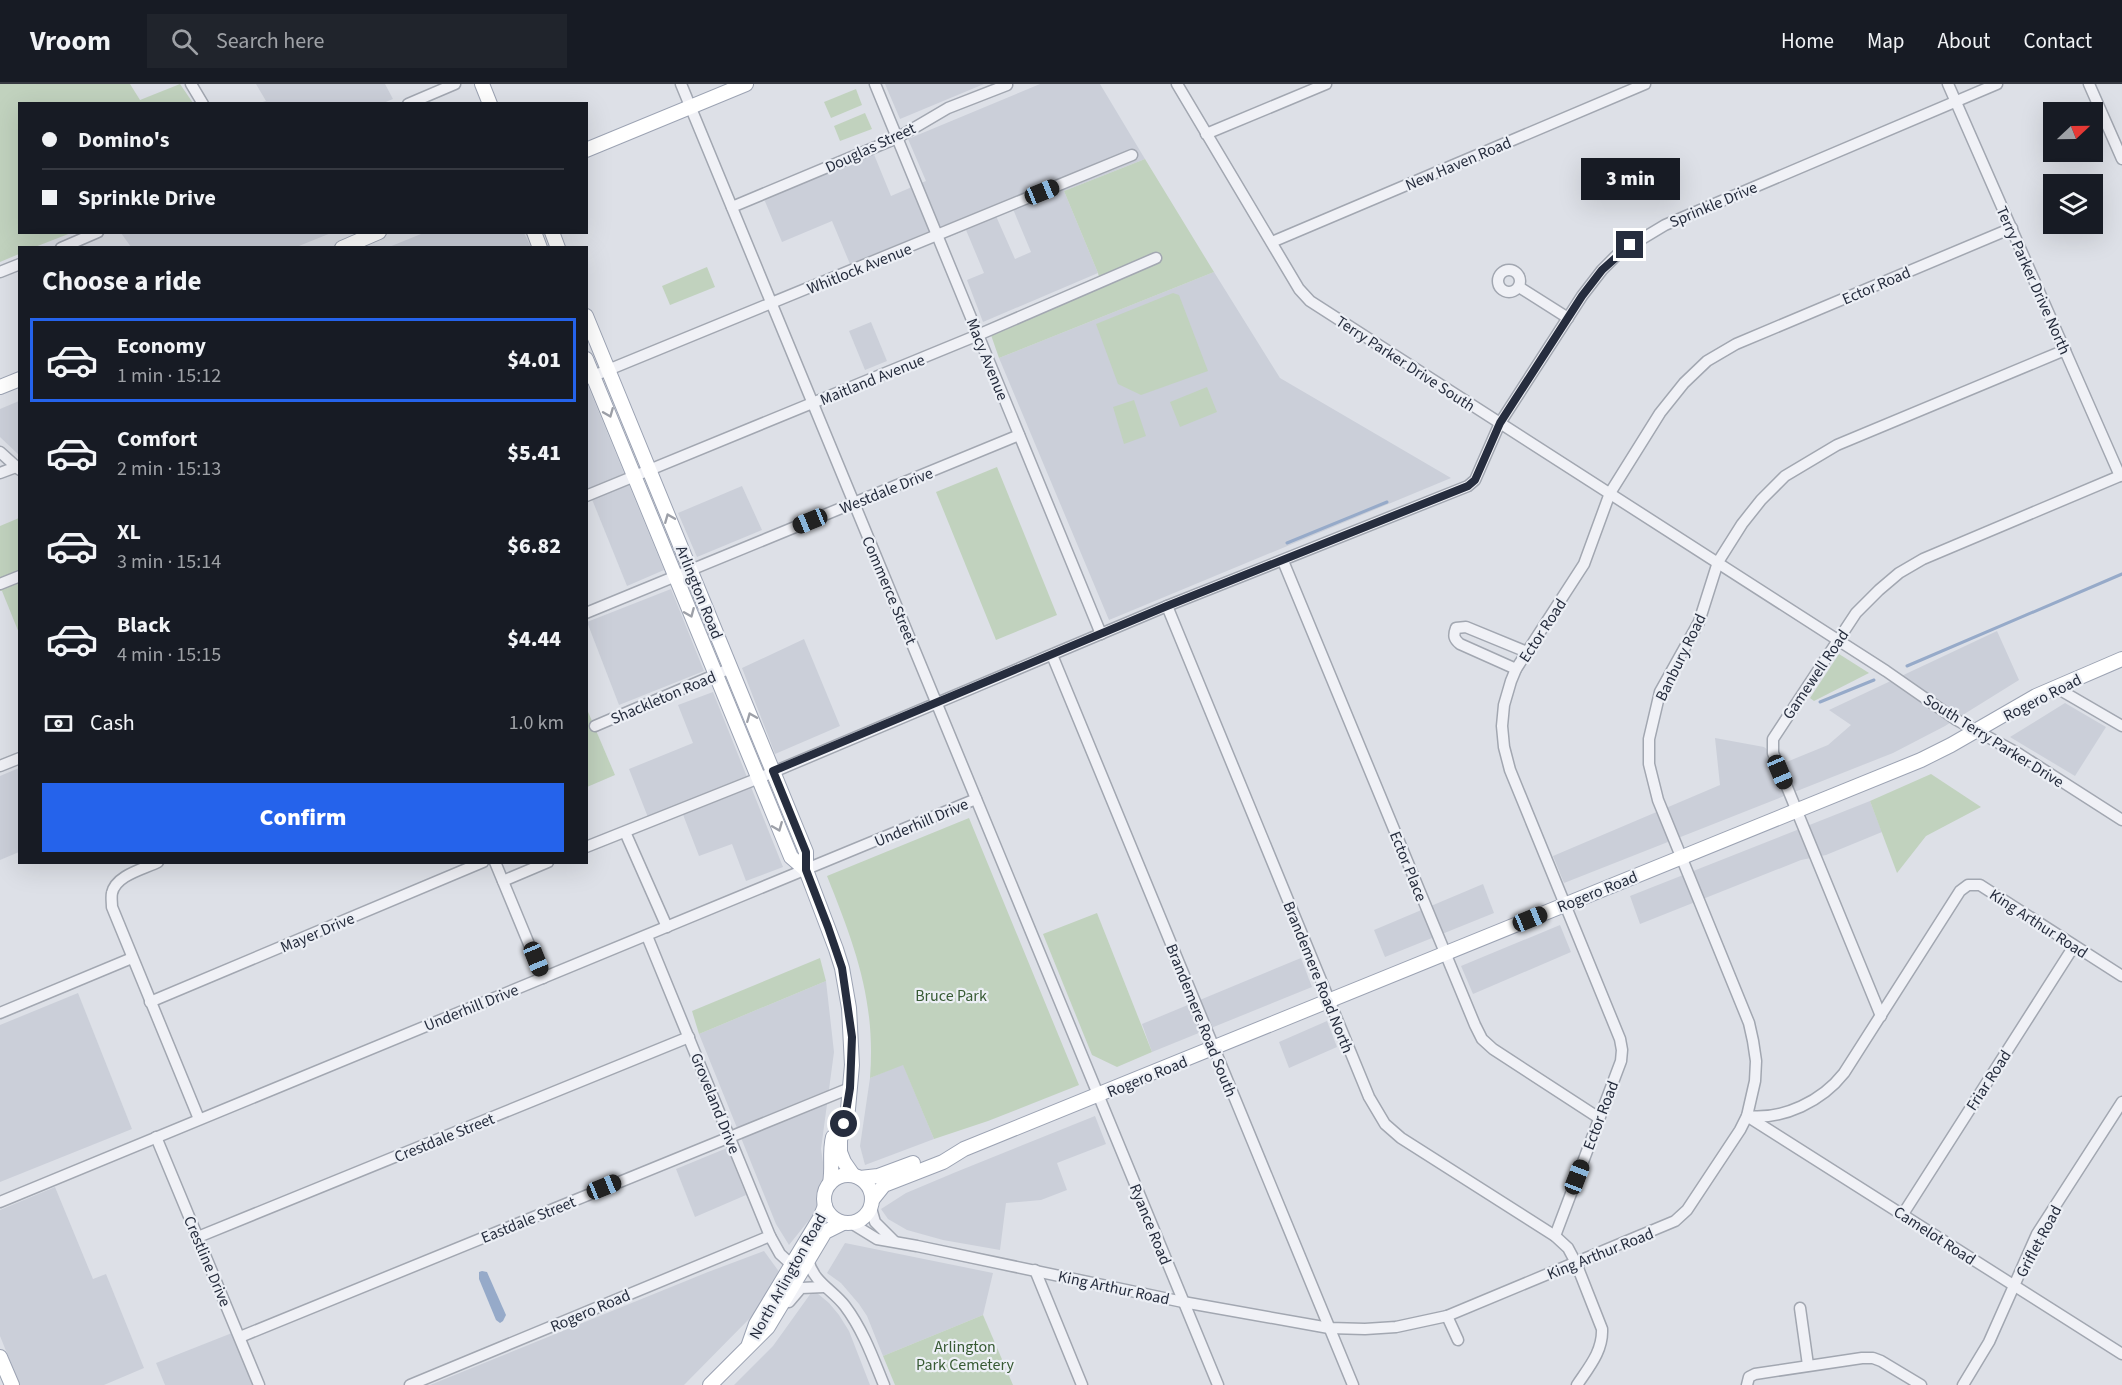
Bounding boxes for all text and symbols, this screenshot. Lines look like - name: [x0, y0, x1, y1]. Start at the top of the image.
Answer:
- search box: [147, 14, 567, 68]
- text: Vroom: [30, 21, 111, 61]
- icon: search: [168, 25, 201, 58]
- text: Search here: [216, 25, 324, 57]
- text: Home: [1781, 26, 1834, 56]
- text: Map: [1867, 26, 1905, 56]
- text: About: [1938, 26, 1990, 56]
- text: Contact: [2023, 26, 2092, 56]
- north arrow: [2043, 102, 2103, 162]
- map controls: [2043, 102, 2103, 234]
- street label: Douglas Street: [822, 117, 920, 178]
- text: Domino's: [78, 124, 169, 156]
- street label: New Haven Road: [1402, 132, 1515, 196]
- callout: 3 min: [1580, 158, 1680, 200]
- text: 3 min: [1606, 165, 1655, 193]
- button: layers: [2043, 174, 2103, 234]
- car: [1022, 177, 1062, 207]
- street label: Sprinkle Drive: [1666, 177, 1761, 233]
- text: Sprinkle Drive: [78, 182, 216, 214]
- street label: Terry Parker Drive North: [1990, 203, 2076, 358]
- route end: [1616, 231, 1643, 258]
- street label: Whitlock Avenue: [804, 238, 915, 300]
- text: Choose a ride: [42, 262, 202, 301]
- street label: Ector Road: [1839, 262, 1914, 310]
- street label: Terry Parker Drive South: [1332, 311, 1479, 417]
- street label: Macy Avenue: [961, 315, 1014, 404]
- text: Economy: [117, 330, 206, 362]
- icon: car: [45, 333, 99, 387]
- text: $4.01: [507, 344, 561, 376]
- street label: Maitland Avenue: [817, 349, 928, 411]
- text: 1 min · 15:12: [117, 362, 221, 390]
- one-way arrow: [602, 407, 614, 418]
- text: Comfort: [117, 423, 198, 455]
- icon: car: [45, 426, 99, 480]
- text: $5.41: [507, 437, 561, 469]
- text: 2 min · 15:13: [117, 455, 221, 483]
- street label: Westdale Drive: [836, 462, 936, 520]
- car: [790, 506, 830, 536]
- one-way arrow: [664, 513, 676, 524]
- text: XL: [117, 516, 141, 548]
- icon: car: [45, 519, 99, 573]
- text: $6.82: [507, 530, 561, 562]
- street label: Commerce Street: [856, 533, 922, 649]
- street label: Arlington Road: [670, 542, 728, 642]
- text: 3 min · 15:14: [117, 548, 221, 576]
- street label: Ector Road: [1514, 594, 1572, 667]
- one-way arrow: [683, 606, 695, 617]
- text: Black: [117, 609, 171, 641]
- street label: Banbury Road: [1650, 610, 1712, 705]
- icon: car: [45, 612, 99, 666]
- text: $4.44: [507, 623, 561, 655]
- street label: Gamewell Road: [1778, 625, 1854, 724]
- text: 4 min · 15:15: [117, 641, 221, 669]
- street label: Shackleton Road: [607, 666, 719, 730]
- street label: Rogero Road: [2000, 669, 2085, 727]
- street label: South Terry Parker Drive: [1919, 689, 2068, 793]
- icon: cash: [42, 707, 75, 740]
- text: Cash: [90, 707, 135, 739]
- text: 1.0 km: [509, 709, 564, 737]
- one-way arrow: [746, 713, 758, 724]
- car: [1765, 752, 1795, 792]
- button: Confirm: [42, 783, 564, 852]
- street label: Underhill Drive: [871, 793, 972, 853]
- one-way arrow: [771, 820, 783, 831]
- street label: Ector Place: [1384, 828, 1432, 905]
- street label: Rogero Road: [1554, 866, 1641, 918]
- street label: King Arthur Road: [1985, 884, 2092, 964]
- street label: Brandemere Road North: [1277, 898, 1359, 1057]
- car: [1510, 904, 1550, 934]
- street label: Mayer Drive: [277, 907, 358, 958]
- car: [521, 939, 551, 979]
- street label: Brandemere Road South: [1160, 940, 1242, 1100]
- street label: Underhill Drive: [421, 979, 522, 1037]
- park label: Bruce Park: [915, 985, 987, 1007]
- street label: Friar Road: [1961, 1046, 2017, 1115]
- street label: Groveland Drive: [685, 1050, 745, 1157]
- street label: Rogero Road: [1104, 1051, 1191, 1103]
- street label: Ector Road: [1578, 1078, 1624, 1153]
- street label: Crestdale Street: [391, 1108, 498, 1168]
- route start: [830, 1110, 857, 1137]
- car: [1562, 1157, 1592, 1197]
- car: [584, 1172, 624, 1202]
- street label: Ryance Road: [1124, 1181, 1176, 1268]
- street label: Eastdale Street: [478, 1191, 580, 1249]
- street label: Camelot Road: [1889, 1201, 1980, 1271]
- street label: Griflet Road: [2011, 1201, 2067, 1281]
- street label: North Arlington Road: [744, 1209, 832, 1344]
- street label: Crestline Drive: [178, 1213, 236, 1310]
- street label: King Arthur Road: [1544, 1222, 1657, 1285]
- street label: King Arthur Road: [1056, 1265, 1172, 1311]
- street label: Rogero Road: [547, 1284, 634, 1338]
- park label: Arlington Park Cemetery: [916, 1336, 1014, 1376]

